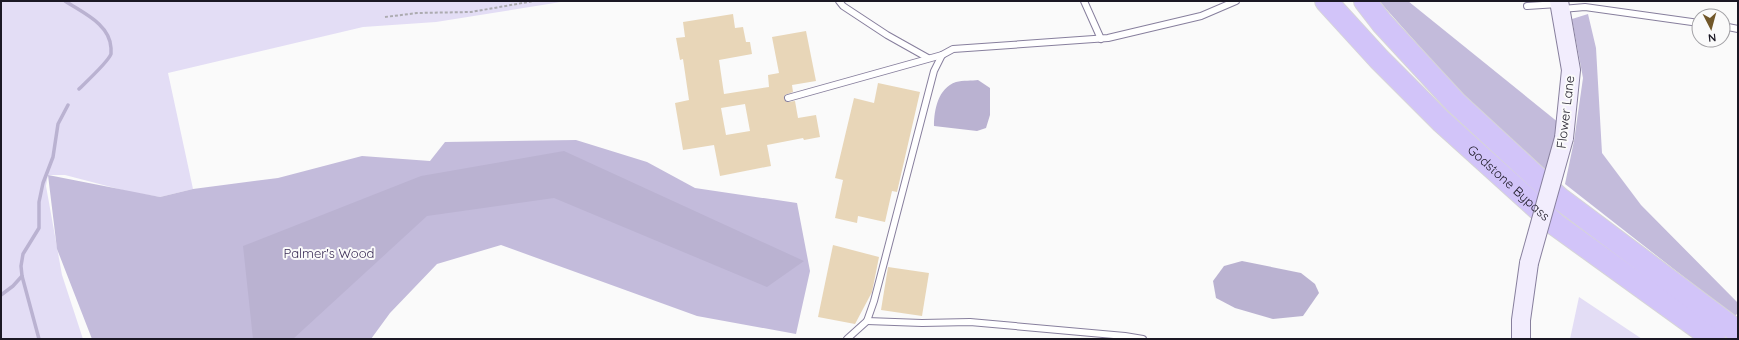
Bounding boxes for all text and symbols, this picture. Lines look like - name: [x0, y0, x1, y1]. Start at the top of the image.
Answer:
- north arrow: [1691, 8, 1731, 48]
- text: N: [1707, 31, 1717, 45]
- street label: Flower Lane: [1553, 75, 1577, 149]
- street label: Godstone Bypass: [1465, 141, 1554, 224]
- park label: Palmer's Wood: [284, 245, 374, 261]

